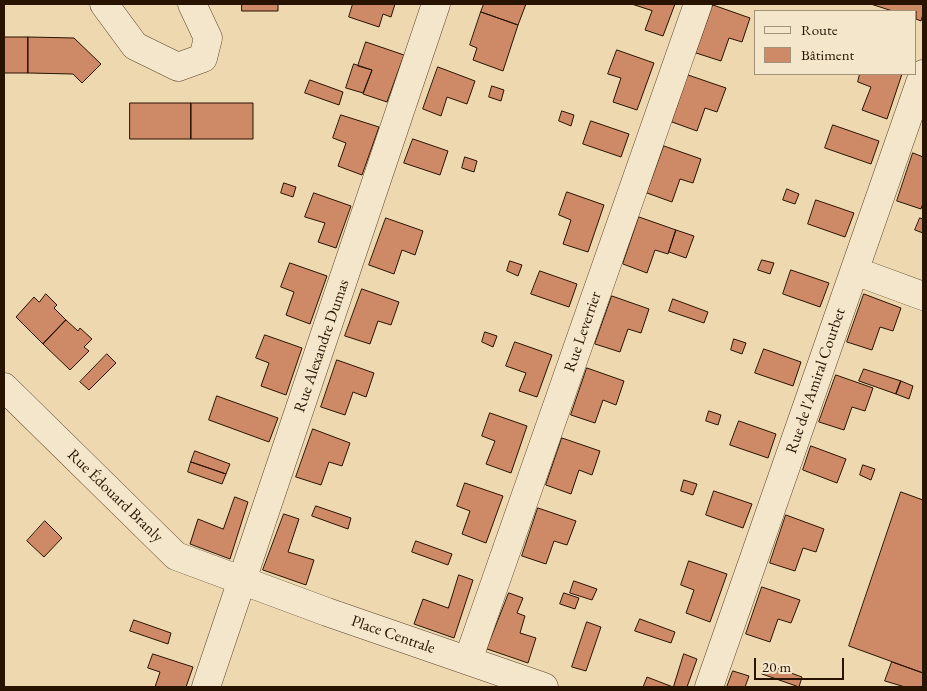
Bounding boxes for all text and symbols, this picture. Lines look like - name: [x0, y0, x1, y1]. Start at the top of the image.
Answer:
- legend: [754, 10, 917, 75]
- text: Route: [801, 20, 838, 39]
- text: Bâtiment: [801, 45, 854, 64]
- street label: Rue Alexandre Dumas: [290, 277, 354, 415]
- street label: Rue Leverrier: [560, 289, 606, 375]
- street label: Rue de l'Amiral Courbet: [782, 306, 850, 456]
- street label: Rue Édouard Branly: [63, 445, 167, 547]
- street label: Place Centrale: [348, 612, 438, 658]
- scale bar: [757, 648, 847, 680]
- text: 20 m: [762, 657, 791, 676]

